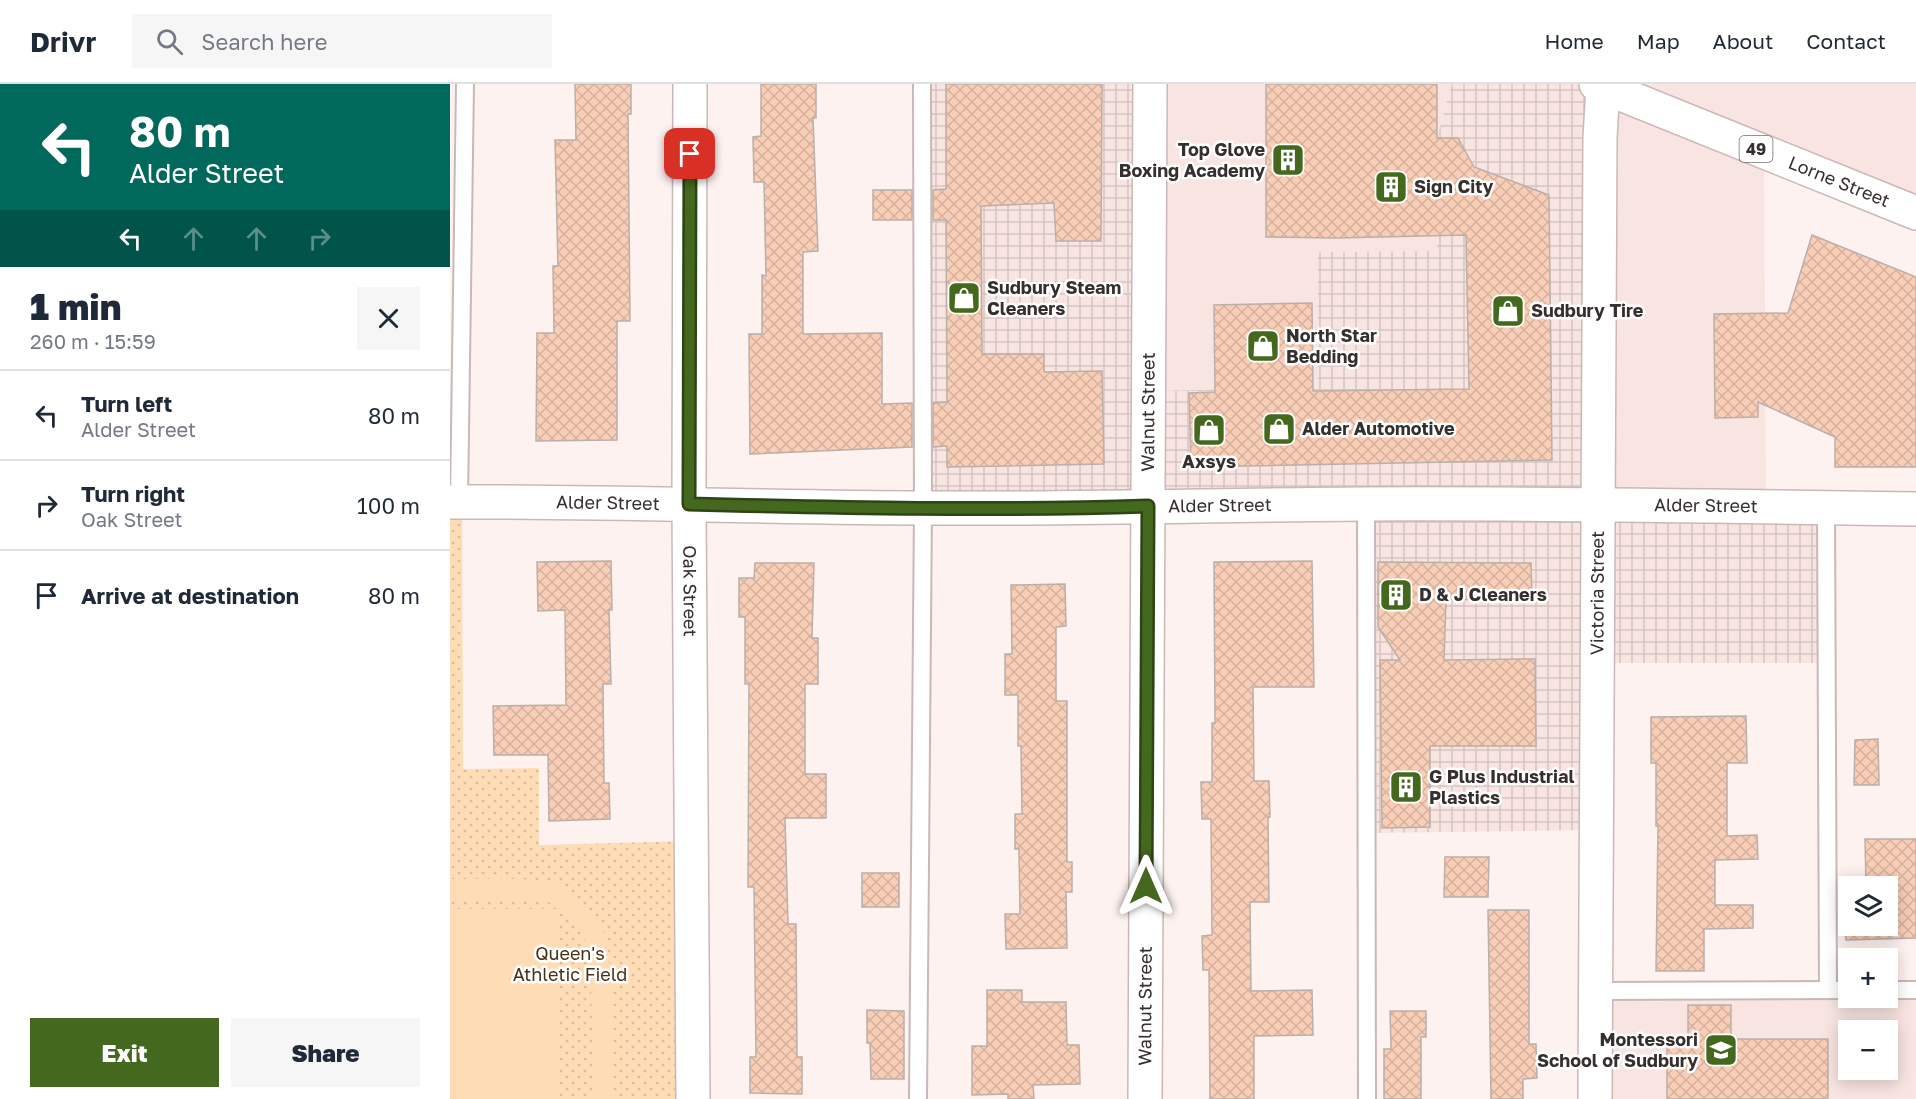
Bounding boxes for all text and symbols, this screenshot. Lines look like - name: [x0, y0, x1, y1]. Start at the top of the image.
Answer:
- search box: [132, 14, 552, 68]
- text: Drivr: [30, 25, 96, 58]
- icon: search: [153, 25, 186, 58]
- text: Search here: [201, 28, 327, 55]
- text: Home: [1544, 28, 1604, 54]
- text: Map: [1637, 28, 1680, 54]
- text: About: [1713, 28, 1773, 54]
- text: Contact: [1806, 28, 1886, 54]
- text: 80 m: [129, 106, 230, 156]
- icon: left: [30, 108, 108, 186]
- pin: [664, 128, 715, 179]
- road number: 49: [1740, 136, 1772, 162]
- icon: arrive: [673, 137, 706, 170]
- place label: Top Glove Boxing Academy: [1119, 138, 1265, 181]
- building icon: Top Glove Boxing Academy: [1270, 142, 1306, 178]
- street label: Lorne Street: [1786, 151, 1893, 211]
- text: Alder Street: [129, 157, 284, 189]
- building icon: Sign City: [1373, 169, 1409, 205]
- place label: Sign City: [1414, 175, 1494, 197]
- icon: left: [114, 222, 147, 255]
- icon: ahead: [177, 222, 210, 255]
- icon: ahead: [240, 222, 273, 255]
- icon: right: [303, 222, 336, 255]
- place label: Sudbury Steam Cleaners: [987, 276, 1121, 319]
- shop icon: Sudbury Steam Cleaners: [946, 280, 982, 316]
- text: 1 min: [30, 285, 121, 328]
- button: close: [357, 287, 420, 350]
- shop icon: Sudbury Tire: [1490, 293, 1526, 329]
- place label: Sudbury Tire: [1531, 299, 1644, 321]
- place label: North Star Bedding: [1286, 324, 1377, 367]
- shop icon: North Star Bedding: [1245, 328, 1281, 364]
- text: 260 m · 15:59: [30, 329, 156, 353]
- street label: Walnut Street: [1136, 352, 1159, 472]
- text: Turn left: [81, 390, 172, 417]
- icon: left: [30, 399, 63, 432]
- text: 80 m: [368, 402, 420, 429]
- shop icon: Alder Automotive: [1261, 411, 1297, 447]
- shop icon: Axsys: [1191, 412, 1227, 448]
- text: Alder Street: [81, 417, 196, 441]
- place label: Alder Automotive: [1302, 417, 1455, 439]
- place label: Axsys: [1182, 450, 1236, 472]
- text: Turn right: [81, 480, 185, 507]
- icon: right: [30, 489, 63, 522]
- street label: Alder Street: [556, 490, 660, 514]
- text: 100 m: [357, 492, 420, 519]
- street label: Alder Street: [1168, 493, 1272, 516]
- street label: Alder Street: [1654, 493, 1758, 517]
- text: Oak Street: [81, 507, 183, 531]
- street label: Victoria Street: [1585, 531, 1608, 655]
- street label: Oak Street: [679, 545, 702, 637]
- building icon: D & J Cleaners: [1378, 577, 1414, 613]
- icon: arrive: [30, 579, 63, 612]
- text: Arrive at destination: [81, 582, 299, 609]
- text: 80 m: [368, 582, 420, 609]
- place label: D & J Cleaners: [1419, 583, 1547, 605]
- place label: G Plus Industrial Plastics: [1429, 765, 1575, 808]
- building icon: G Plus Industrial Plastics: [1388, 769, 1424, 805]
- position arrow: [1114, 854, 1178, 918]
- map controls: [1838, 876, 1898, 1080]
- button: layers: [1838, 876, 1898, 936]
- park label: Queen's Athletic Field: [513, 942, 627, 985]
- street label: Walnut Street: [1133, 946, 1156, 1066]
- button: +: [1838, 948, 1898, 1008]
- button: Exit: [30, 1018, 219, 1087]
- button: Share: [231, 1018, 420, 1087]
- button: −: [1838, 1020, 1898, 1080]
- place label: Montessori School of Sudbury: [1537, 1028, 1698, 1071]
- school or university icon: Montessori School of Sudbury: [1703, 1032, 1739, 1068]

